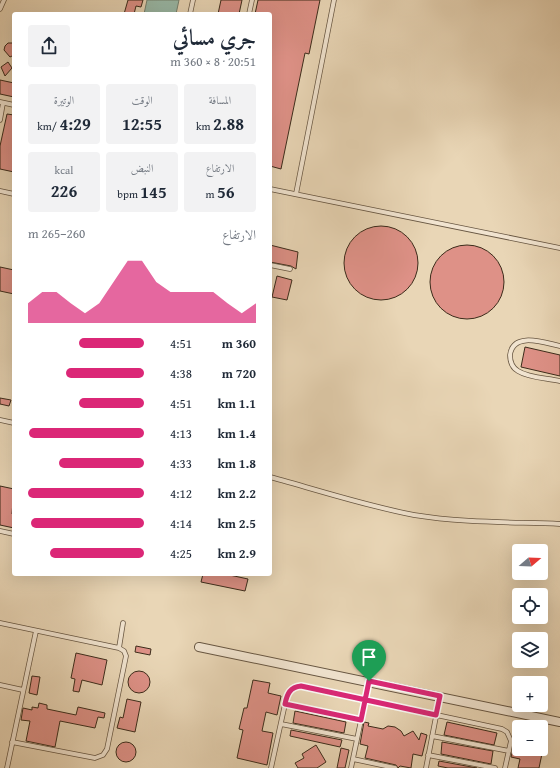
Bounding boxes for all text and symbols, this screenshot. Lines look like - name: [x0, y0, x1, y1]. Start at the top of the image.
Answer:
- text: جري مسائي: [173, 21, 256, 53]
- button: share: [28, 25, 70, 67]
- text: 20:51 · 8 × 360 m: [170, 52, 256, 71]
- text: الوتيرة: [54, 92, 74, 108]
- text: الوقت: [131, 92, 153, 108]
- text: المسافة: [209, 92, 231, 108]
- text: 4:29: [59, 111, 91, 136]
- text: 12:55: [122, 111, 162, 136]
- text: 2.88: [213, 111, 244, 136]
- text: /km: [37, 118, 59, 134]
- text: km: [196, 118, 213, 134]
- text: النبض: [131, 160, 153, 176]
- text: الارتفاع: [206, 160, 234, 176]
- text: kcal: [55, 162, 73, 178]
- text: 226: [51, 178, 77, 203]
- text: 145: [140, 179, 167, 204]
- text: 56: [217, 179, 235, 204]
- text: bpm: [117, 186, 140, 202]
- text: m: [205, 186, 217, 202]
- text: 260–265 m: [28, 224, 85, 243]
- text: الارتفاع: [222, 225, 256, 244]
- text: 4:51: [170, 334, 192, 353]
- text: 360 m: [222, 334, 256, 353]
- text: 4:38: [170, 364, 192, 383]
- text: 720 m: [222, 364, 256, 383]
- text: 4:51: [170, 394, 192, 413]
- text: 1.1 km: [217, 394, 256, 413]
- text: 4:13: [170, 424, 192, 443]
- text: 1.4 km: [217, 424, 256, 443]
- text: 4:33: [170, 454, 192, 473]
- text: 1.8 km: [217, 454, 256, 473]
- text: 4:12: [170, 484, 192, 503]
- text: 2.2 km: [217, 484, 256, 503]
- text: 4:14: [170, 514, 192, 533]
- text: 2.5 km: [217, 514, 256, 533]
- text: 4:25: [170, 544, 192, 563]
- text: 2.9 km: [217, 544, 256, 563]
- north arrow: [512, 544, 548, 580]
- map controls: [512, 544, 548, 756]
- button: locate: [512, 588, 548, 624]
- button: layers: [512, 632, 548, 668]
- pin: [352, 640, 386, 681]
- icon: arrive: [358, 646, 380, 668]
- button: +: [512, 676, 548, 712]
- button: −: [512, 720, 548, 756]

